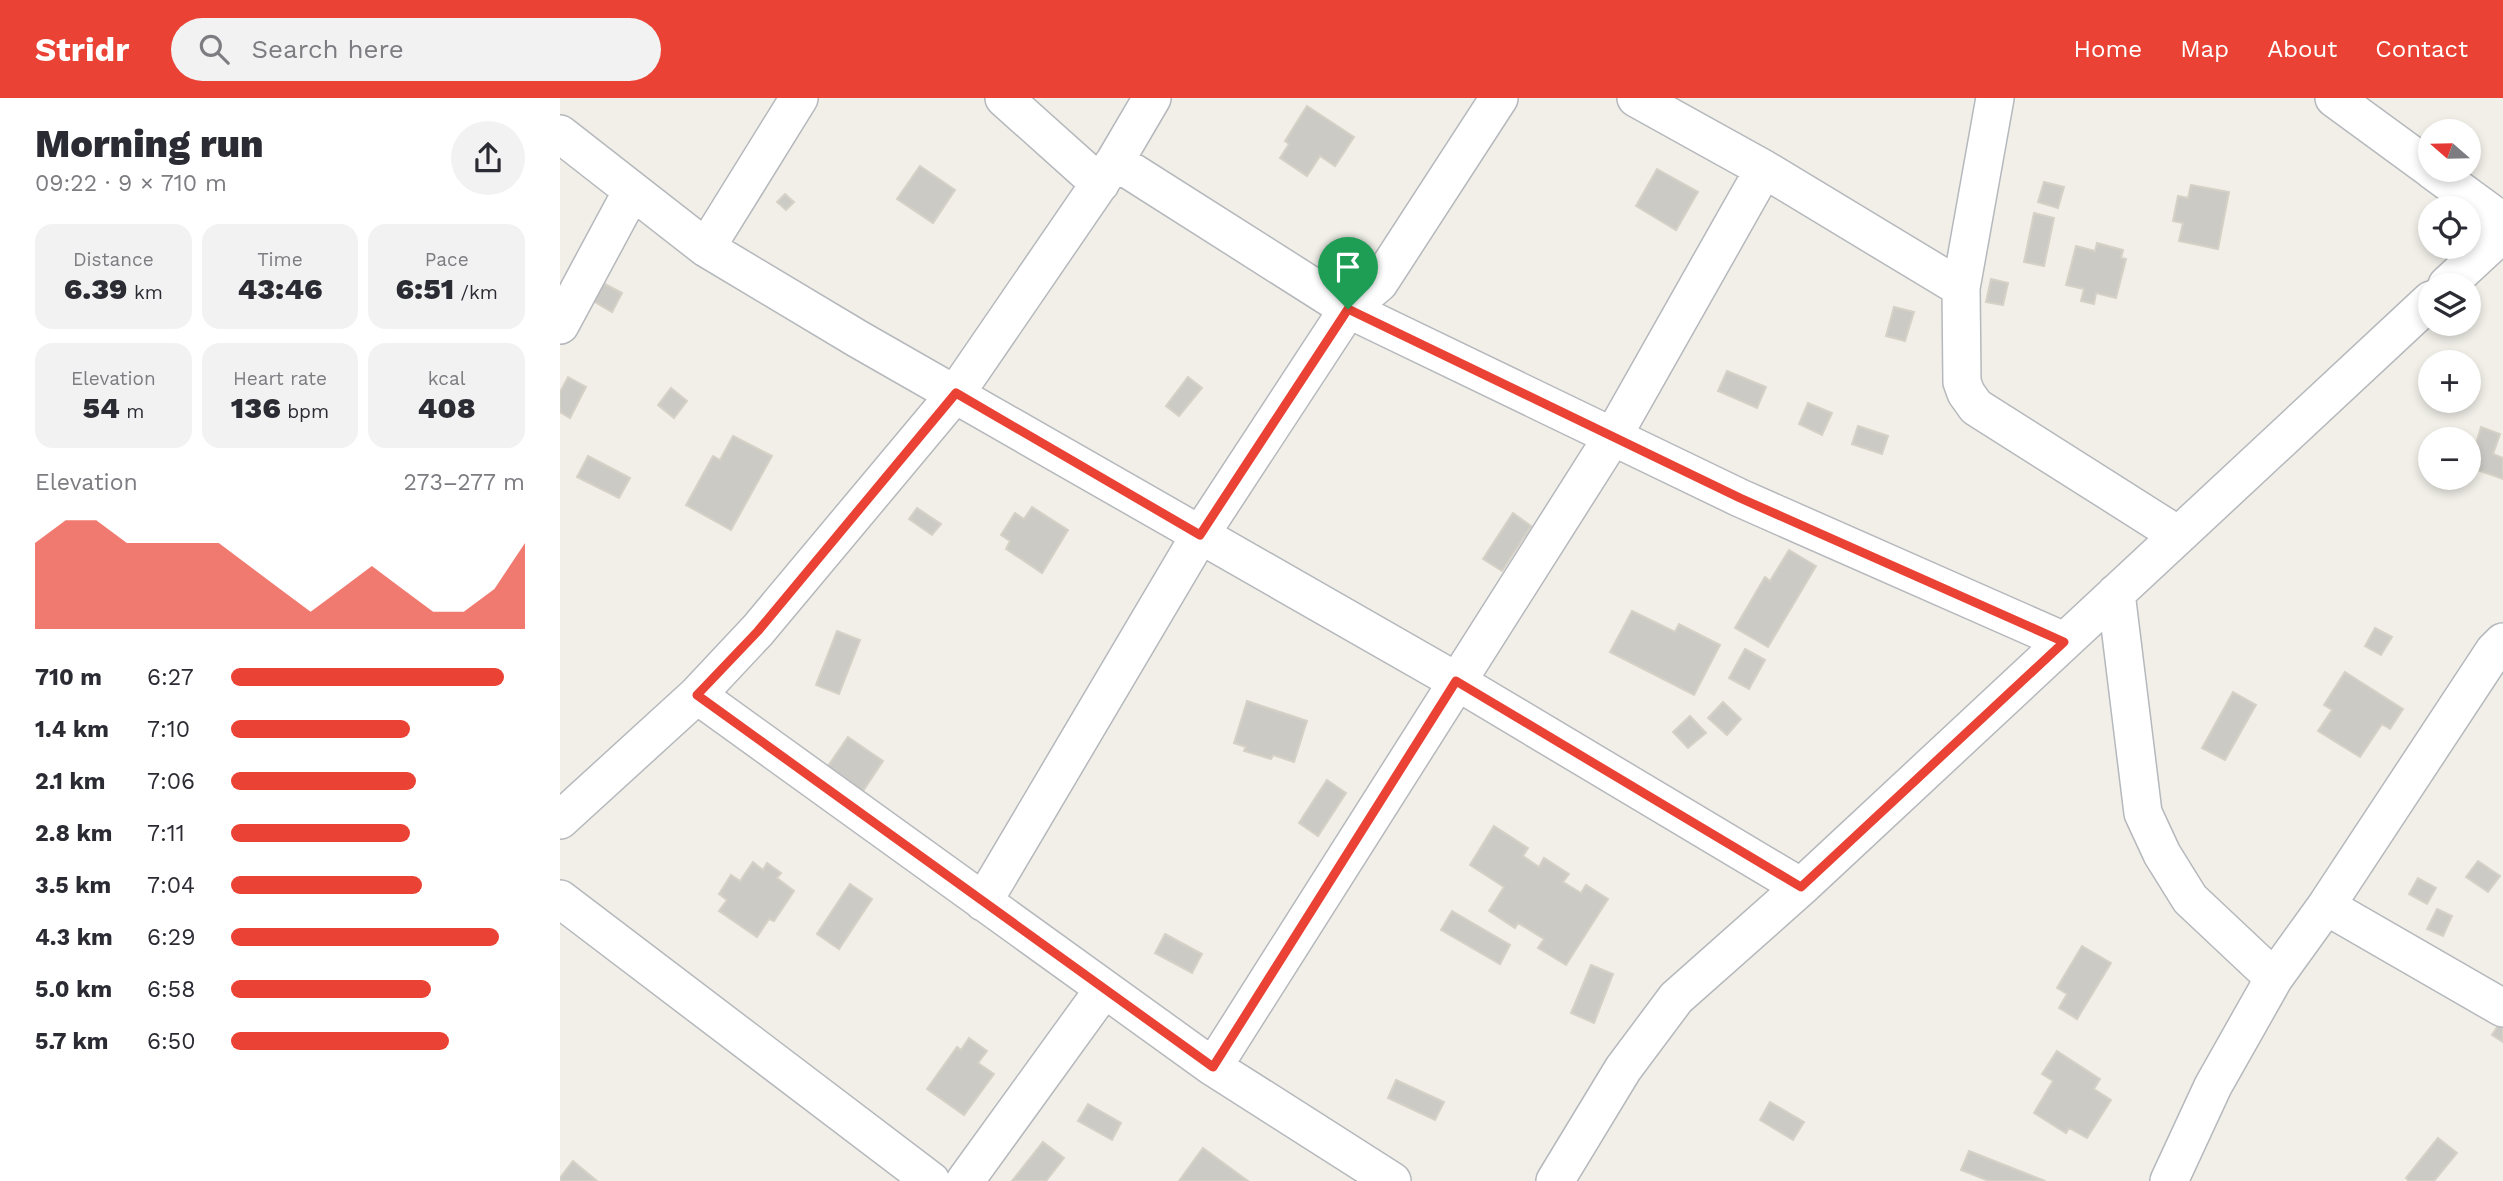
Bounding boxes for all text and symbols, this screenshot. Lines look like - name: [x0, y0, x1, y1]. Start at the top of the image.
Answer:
- search box: [171, 18, 661, 81]
- text: Stridr: [35, 30, 129, 69]
- icon: search: [195, 30, 233, 68]
- text: Search here: [251, 34, 404, 64]
- text: Home: [2074, 35, 2142, 63]
- text: Map: [2180, 35, 2229, 63]
- text: About: [2267, 35, 2337, 63]
- text: Contact: [2375, 35, 2468, 63]
- north arrow: [2418, 119, 2482, 182]
- map controls: [2418, 119, 2481, 490]
- button: share: [451, 121, 525, 195]
- text: Morning run: [35, 122, 264, 166]
- text: 09:22 · 9 × 710 m: [35, 170, 227, 197]
- button: locate: [2418, 196, 2481, 259]
- pin: [1318, 237, 1378, 309]
- text: Distance: [73, 248, 154, 271]
- text: Time: [257, 248, 303, 271]
- text: Pace: [425, 248, 469, 271]
- icon: arrive: [1329, 248, 1367, 286]
- text: 6.39: [64, 271, 128, 306]
- text: 43:46: [237, 271, 323, 306]
- text: 6:51: [396, 271, 454, 306]
- button: layers: [2418, 273, 2481, 336]
- text: km: [128, 281, 163, 304]
- text: /km: [454, 281, 498, 304]
- button: +: [2418, 350, 2481, 413]
- text: Elevation: [71, 367, 156, 390]
- text: Heart rate: [233, 367, 327, 390]
- text: kcal: [428, 367, 465, 390]
- text: 54: [82, 390, 120, 425]
- text: 136: [231, 390, 281, 425]
- text: 408: [418, 390, 476, 425]
- text: m: [120, 400, 144, 423]
- text: bpm: [281, 400, 329, 423]
- button: −: [2418, 427, 2481, 490]
- text: Elevation: [35, 469, 138, 496]
- text: 273–277 m: [404, 469, 525, 496]
- text: 710 m: [35, 664, 102, 691]
- text: 6:27: [147, 664, 194, 691]
- text: 1.4 km: [35, 716, 109, 743]
- text: 7:10: [147, 716, 190, 743]
- text: 2.1 km: [35, 768, 106, 795]
- text: 7:06: [147, 768, 195, 795]
- text: 2.8 km: [35, 820, 112, 847]
- text: 7:11: [147, 820, 185, 847]
- text: 3.5 km: [35, 872, 111, 899]
- text: 7:04: [147, 872, 195, 899]
- text: 4.3 km: [35, 924, 113, 951]
- text: 6:29: [147, 924, 195, 951]
- text: 5.0 km: [35, 976, 112, 1003]
- text: 6:58: [147, 976, 195, 1003]
- text: 5.7 km: [35, 1028, 108, 1055]
- text: 6:50: [147, 1028, 195, 1055]

